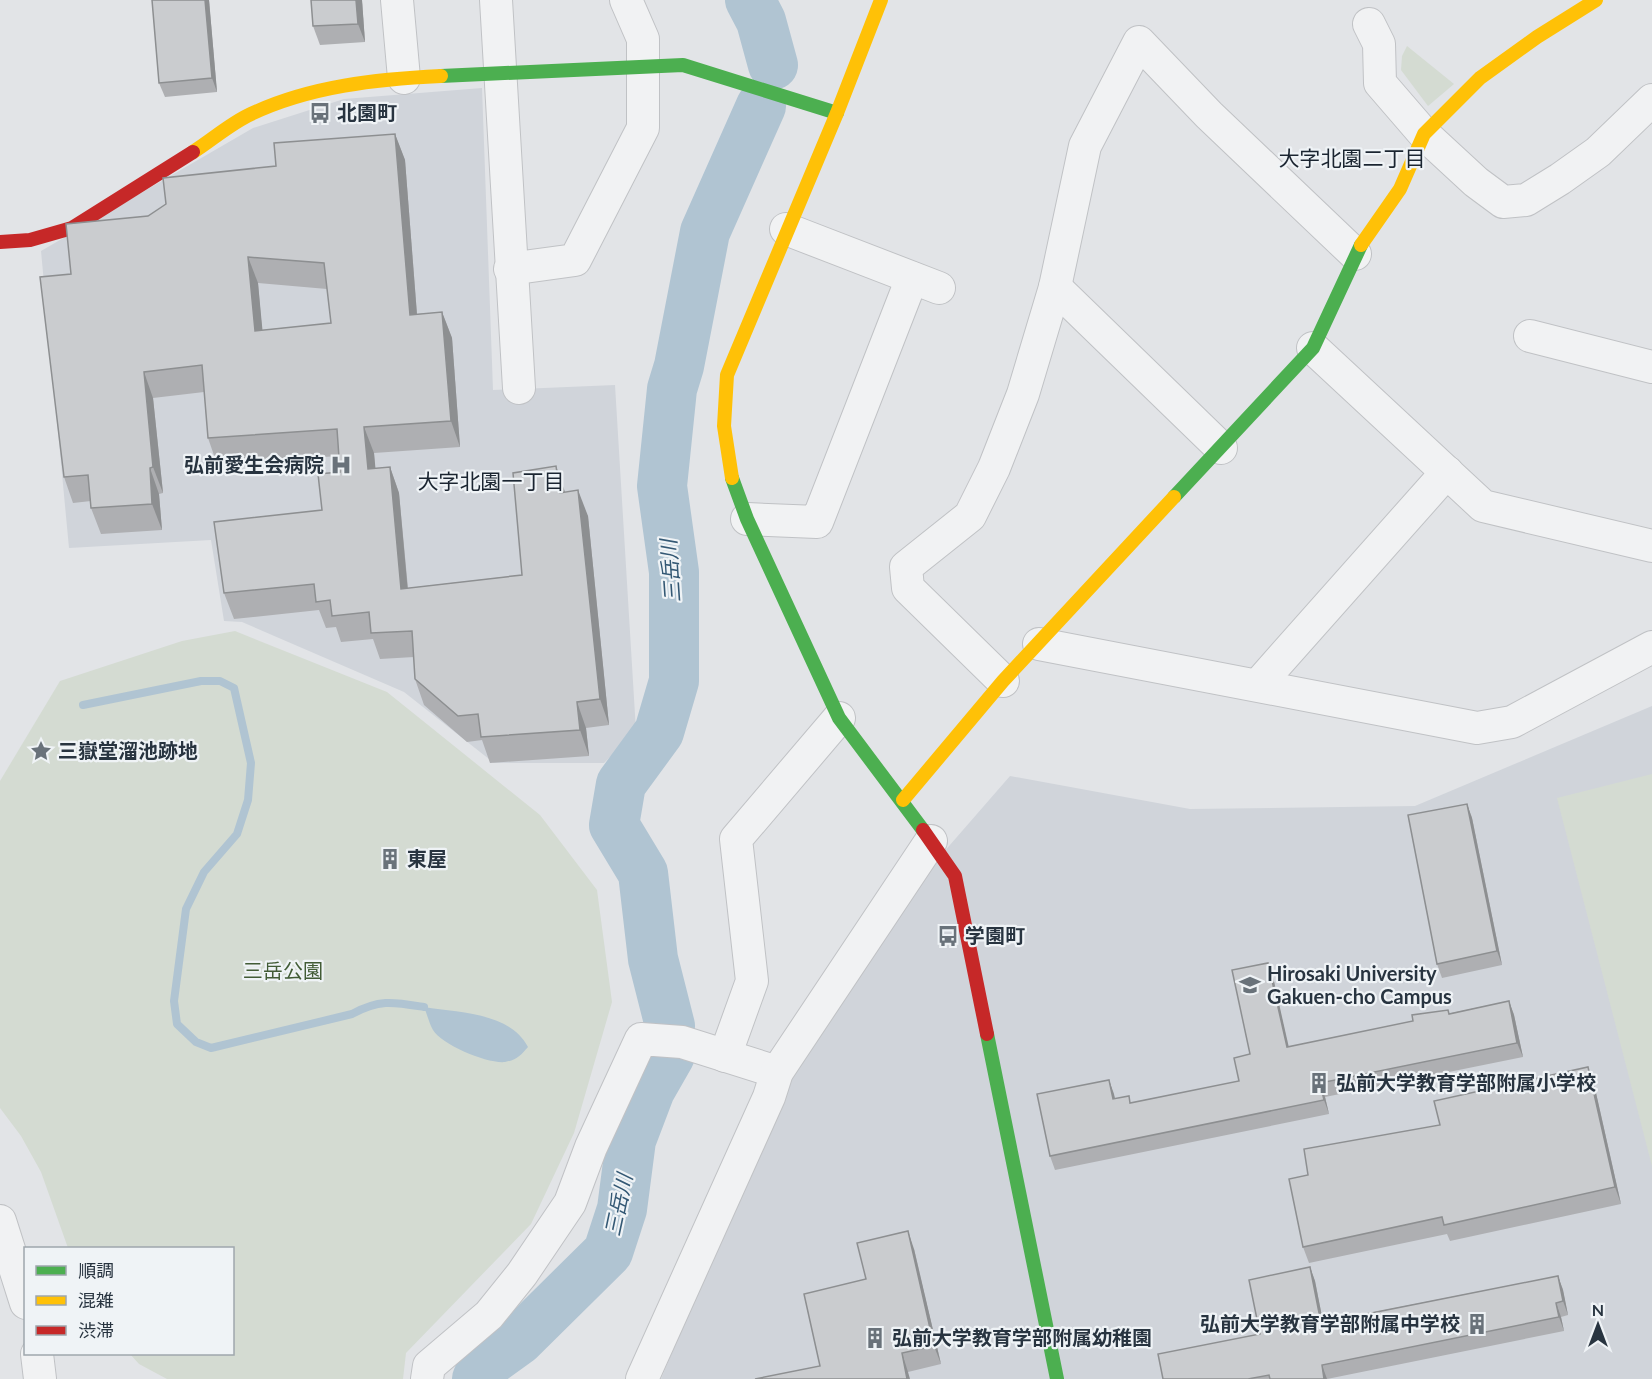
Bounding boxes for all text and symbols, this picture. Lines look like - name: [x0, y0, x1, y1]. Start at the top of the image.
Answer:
- place label: 北園町: [337, 100, 397, 124]
- bus stop icon: 北園町: [308, 101, 332, 125]
- district label: 大字北園二丁目: [1279, 145, 1426, 170]
- place label: 弘前愛生会病院: [184, 452, 324, 476]
- hospital icon: 弘前愛生会病院: [329, 453, 353, 477]
- district label: 大字北園一丁目: [418, 468, 565, 493]
- water label: 三岳川: [655, 537, 684, 603]
- place label: 三嶽堂溜池跡地: [58, 738, 198, 762]
- place icon: 三嶽堂溜池跡地: [29, 739, 53, 763]
- place label: 東屋: [407, 846, 447, 870]
- building icon: 東屋: [378, 847, 402, 871]
- place label: 学園町: [965, 923, 1025, 947]
- bus stop icon: 学園町: [936, 924, 960, 948]
- park label: 三岳公園: [243, 958, 323, 982]
- place label: Hirosaki University Gakuen-cho Campus: [1267, 961, 1452, 1008]
- school or university icon: Hirosaki University Gakuen-cho Campus: [1238, 973, 1262, 997]
- place label: 弘前大学教育学部附属小学校: [1336, 1070, 1596, 1094]
- building icon: 弘前大学教育学部附属小学校: [1307, 1071, 1331, 1095]
- water label: 三岳川: [599, 1169, 637, 1238]
- legend: [24, 1247, 234, 1355]
- text: 順調: [78, 1259, 114, 1281]
- text: 混雑: [78, 1289, 114, 1311]
- north arrow: [1568, 1295, 1628, 1355]
- text: N: [1592, 1300, 1604, 1319]
- place label: 弘前大学教育学部附属中学校: [1200, 1311, 1460, 1335]
- building icon: 弘前大学教育学部附属中学校: [1465, 1312, 1489, 1336]
- text: 渋滞: [78, 1319, 114, 1341]
- place label: 弘前大学教育学部附属幼稚園: [892, 1325, 1152, 1349]
- building icon: 弘前大学教育学部附属幼稚園: [863, 1326, 887, 1350]

